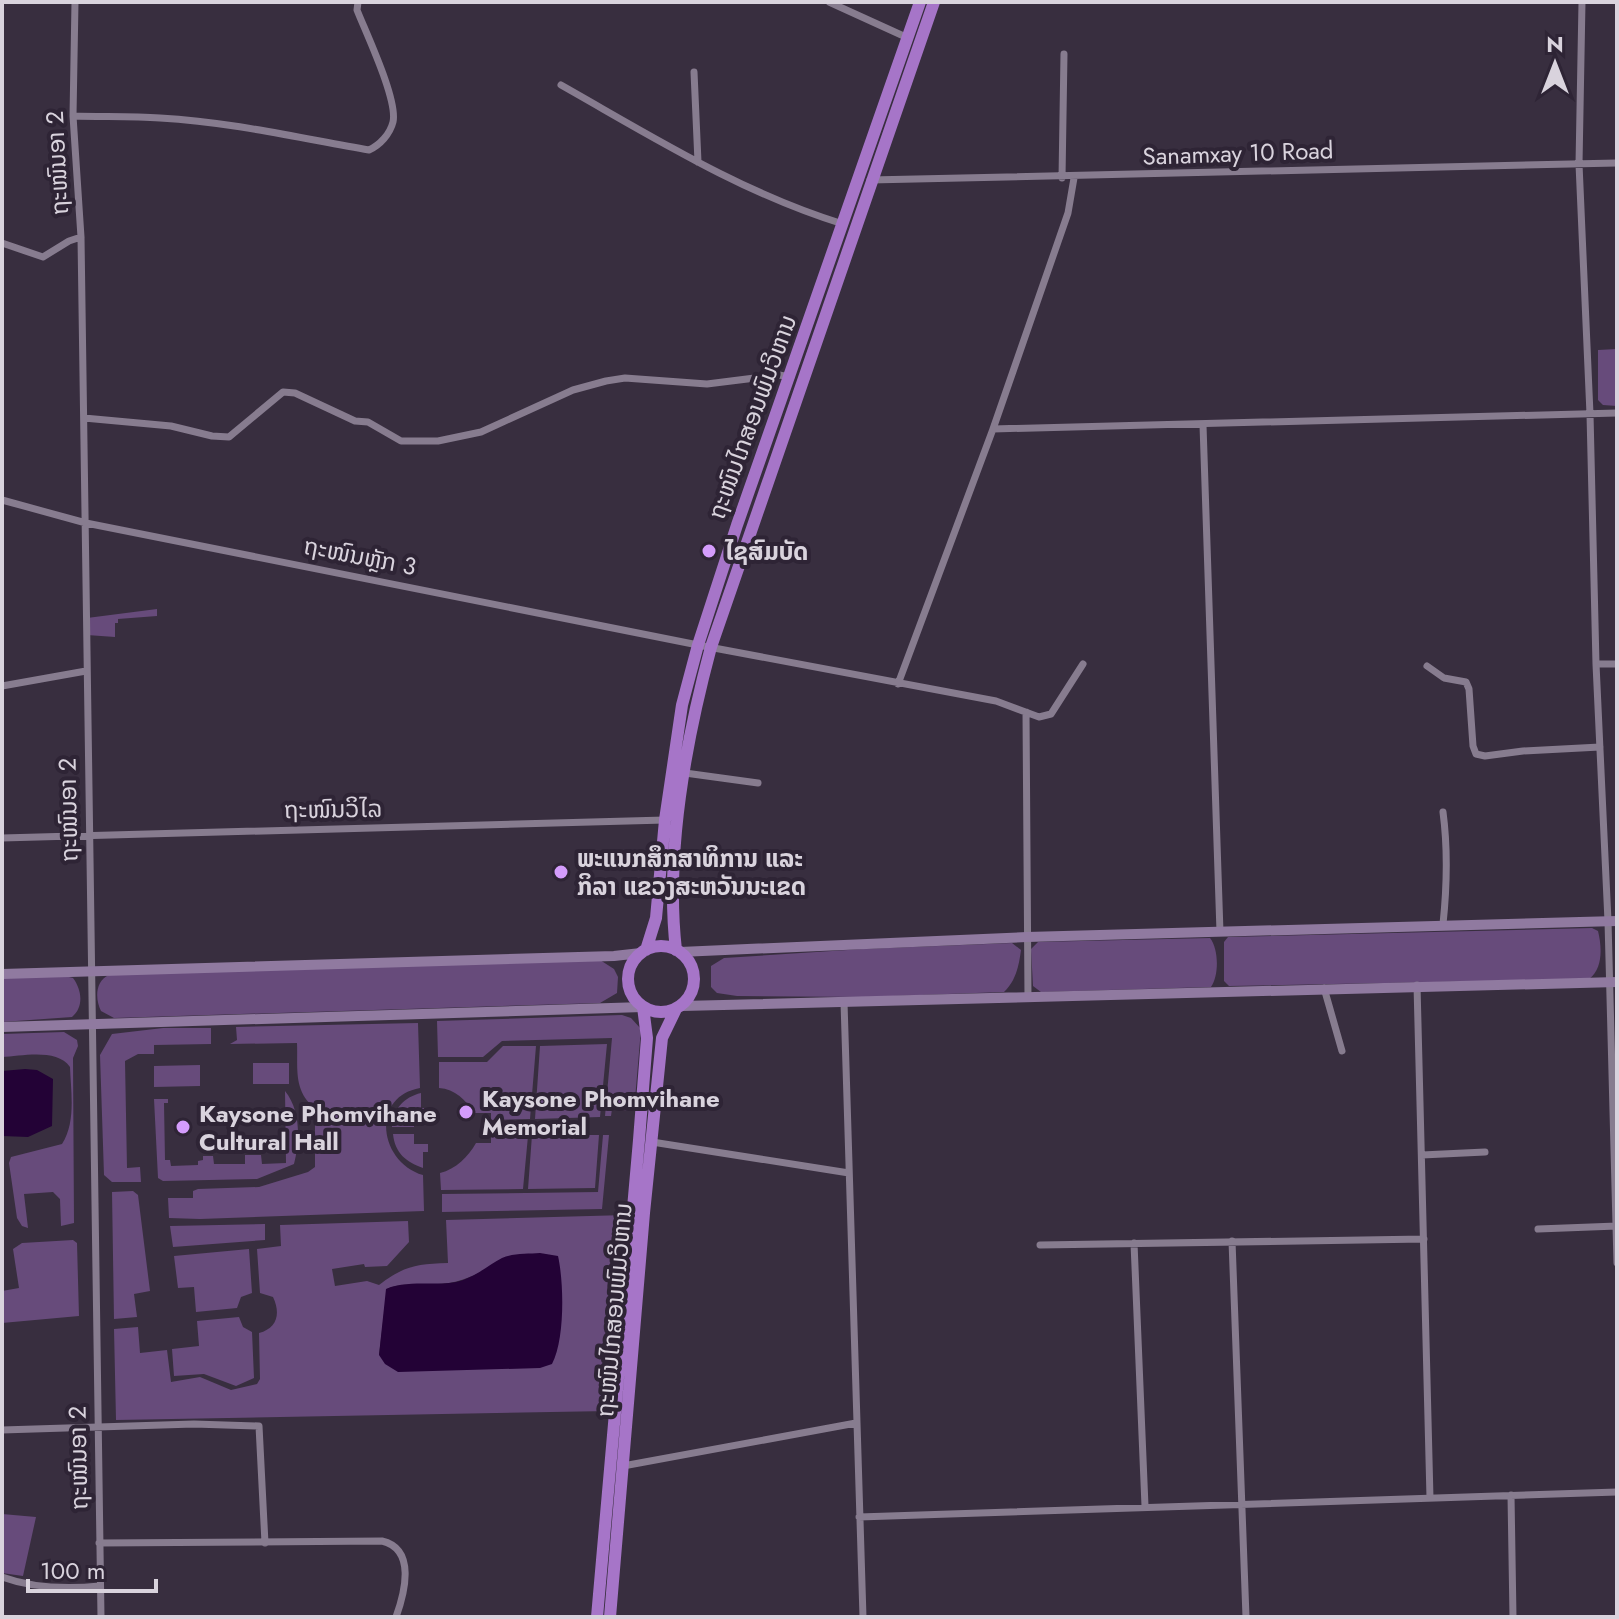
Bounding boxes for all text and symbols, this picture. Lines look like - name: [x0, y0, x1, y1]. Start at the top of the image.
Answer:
- north arrow: [1515, 24, 1595, 104]
- text: N: [1546, 28, 1564, 60]
- street label: ຖະໜົນອາ 2: [37, 110, 77, 216]
- street label: Sanamxay 10 Road: [1142, 132, 1334, 174]
- street label: ຖະໜົນໄກສອນພົມວິຫານ: [699, 310, 805, 524]
- street label: ຖະໜົນຫຼັກ 3: [301, 528, 419, 584]
- place label: ໄຊສົມບັດ: [724, 534, 808, 569]
- marker: ໄຊສົມບັດ: [700, 542, 718, 560]
- street label: ຖະໜົນອາ 2: [50, 757, 86, 863]
- street label: ຖະໜົນວິໄລ: [283, 791, 383, 827]
- place label: ພະແນກສຶກສາທິການ ແລະ ກິລາ ແຂວງສະຫວັນນະເຂດ: [577, 841, 806, 904]
- marker: ພະແນກສຶກສາທິການ ແລະ ກິລາ ແຂວງສະຫວັນນະເຂດ: [552, 863, 570, 881]
- place label: Kaysone Phomvihane Memorial: [482, 1081, 720, 1144]
- place label: Kaysone Phomvihane Cultural Hall: [199, 1096, 437, 1159]
- marker: Kaysone Phomvihane Memorial: [457, 1103, 475, 1121]
- marker: Kaysone Phomvihane Cultural Hall: [174, 1118, 192, 1136]
- street label: ຖະໜົນໄກສອນພົມວິຫານ: [587, 1201, 641, 1419]
- street label: ຖະໜົນອາ 2: [60, 1405, 96, 1511]
- scale bar: [28, 1543, 156, 1593]
- text: 100 m: [40, 1553, 106, 1588]

